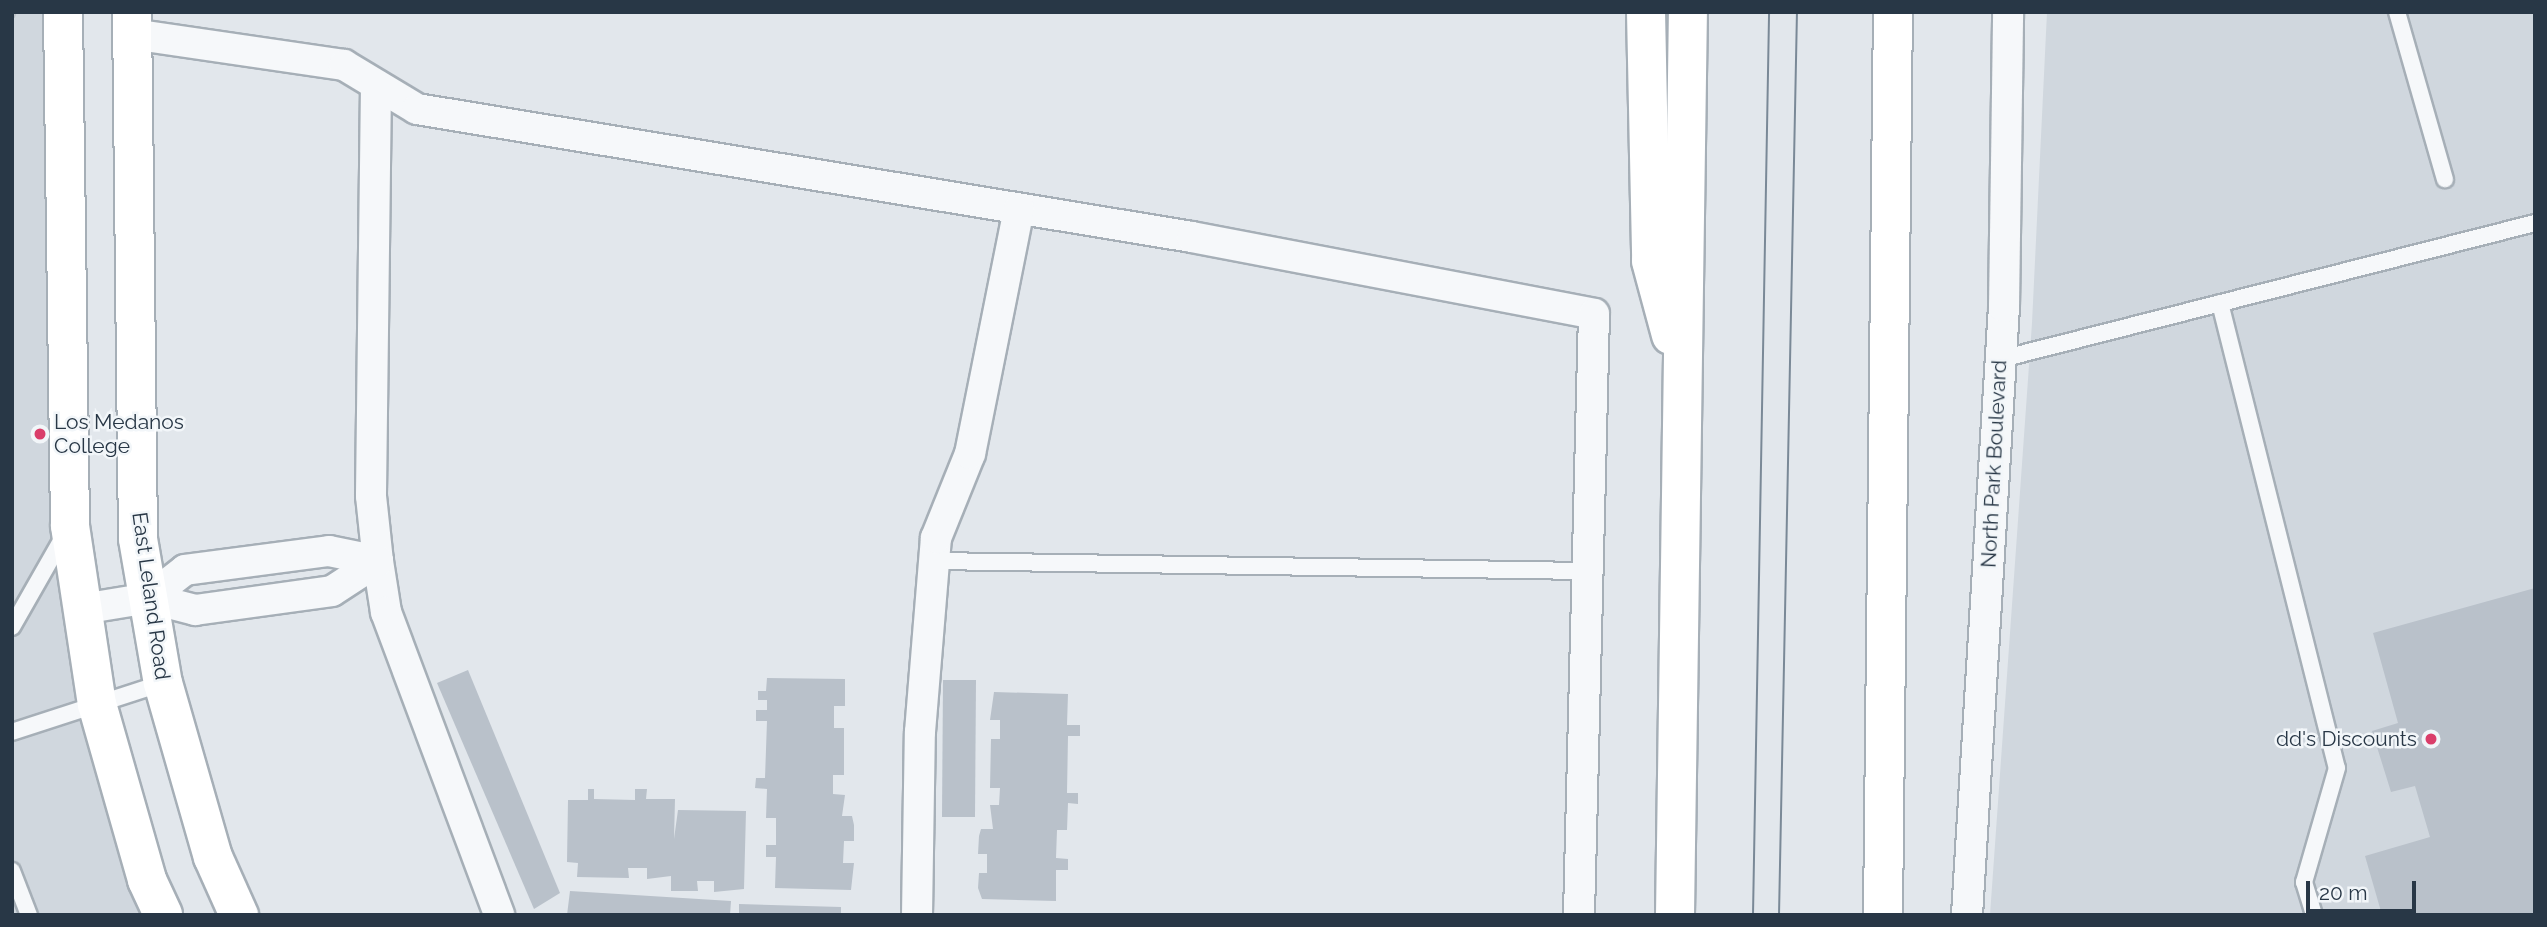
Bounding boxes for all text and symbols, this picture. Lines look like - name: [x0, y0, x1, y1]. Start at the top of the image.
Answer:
- street label: North Park Boulevard: [1976, 359, 2012, 569]
- place label: Los Medanos College: [54, 409, 184, 459]
- marker: Los Medanos College: [32, 426, 48, 442]
- street label: East Leland Road: [127, 510, 175, 682]
- place label: dd's Discounts: [2276, 726, 2417, 752]
- marker: dd's Discounts: [2423, 731, 2439, 747]
- scale bar: [2309, 867, 2419, 911]
- text: 20 m: [2319, 880, 2367, 905]

